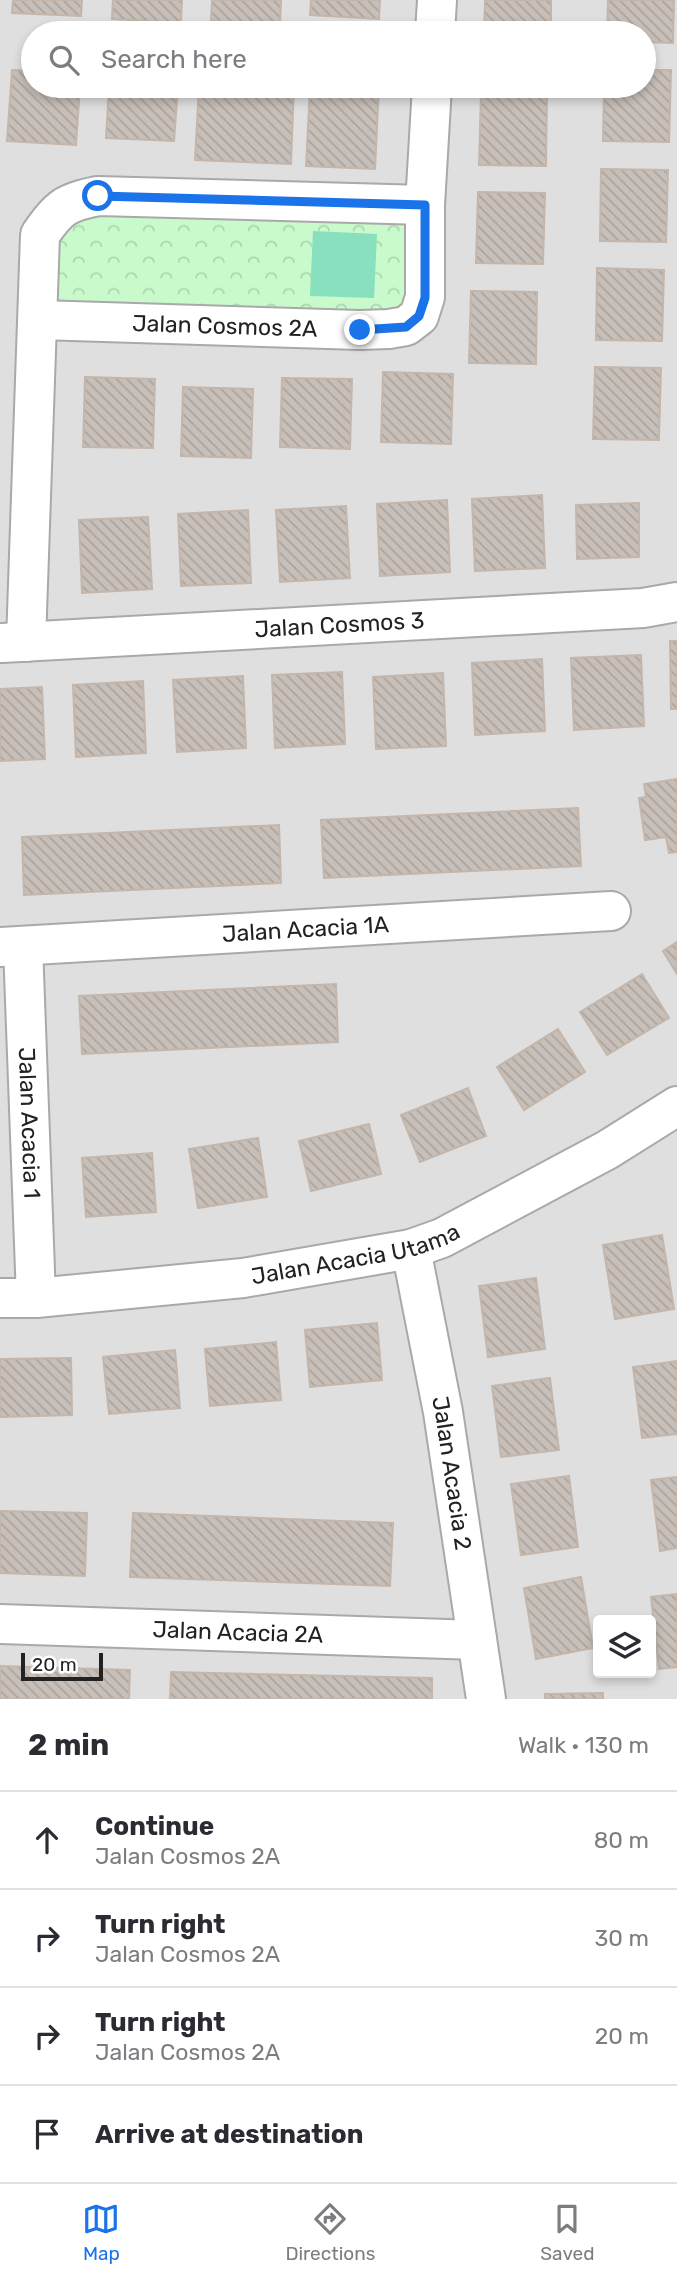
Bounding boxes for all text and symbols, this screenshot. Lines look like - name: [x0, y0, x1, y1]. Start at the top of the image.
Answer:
- search box: [21, 21, 656, 98]
- icon: search: [45, 41, 83, 79]
- text: Search here: [101, 44, 247, 75]
- route start: [82, 180, 113, 211]
- street label: Jalan Cosmos 2A: [132, 309, 318, 343]
- route end: [344, 314, 375, 345]
- street label: Jalan Cosmos 3: [254, 606, 425, 643]
- street label: Jalan Acacia 1A: [221, 910, 390, 948]
- street label: Jalan Acacia 1: [13, 1047, 46, 1199]
- street label: Jalan Acacia Utama: [249, 1217, 465, 1290]
- street label: Jalan Acacia 2: [426, 1394, 478, 1552]
- street label: Jalan Acacia 2A: [152, 1615, 324, 1649]
- map controls: [593, 1615, 656, 1678]
- button: layers: [593, 1615, 656, 1678]
- scale bar: [21, 1650, 103, 1682]
- text: 20 m: [32, 1653, 77, 1676]
- text: 2 min: [28, 1727, 109, 1763]
- text: Walk · 130 m: [518, 1731, 649, 1759]
- text: Continue: [95, 1811, 214, 1842]
- icon: ahead: [28, 1821, 66, 1859]
- text: 80 m: [594, 1826, 649, 1854]
- text: Jalan Cosmos 2A: [95, 1842, 280, 1870]
- text: Turn right: [95, 1909, 225, 1940]
- icon: right: [28, 1919, 66, 1957]
- text: 30 m: [594, 1924, 649, 1952]
- text: Jalan Cosmos 2A: [95, 1940, 280, 1968]
- text: Turn right: [95, 2007, 225, 2038]
- icon: right: [28, 2017, 66, 2055]
- text: 20 m: [595, 2022, 649, 2050]
- text: Jalan Cosmos 2A: [95, 2038, 280, 2066]
- icon: arrive: [28, 2115, 66, 2153]
- text: Arrive at destination: [95, 2119, 363, 2150]
- tab: Map: [82, 2200, 120, 2265]
- tab: Directions: [285, 2200, 375, 2265]
- tab: Saved: [540, 2200, 595, 2265]

